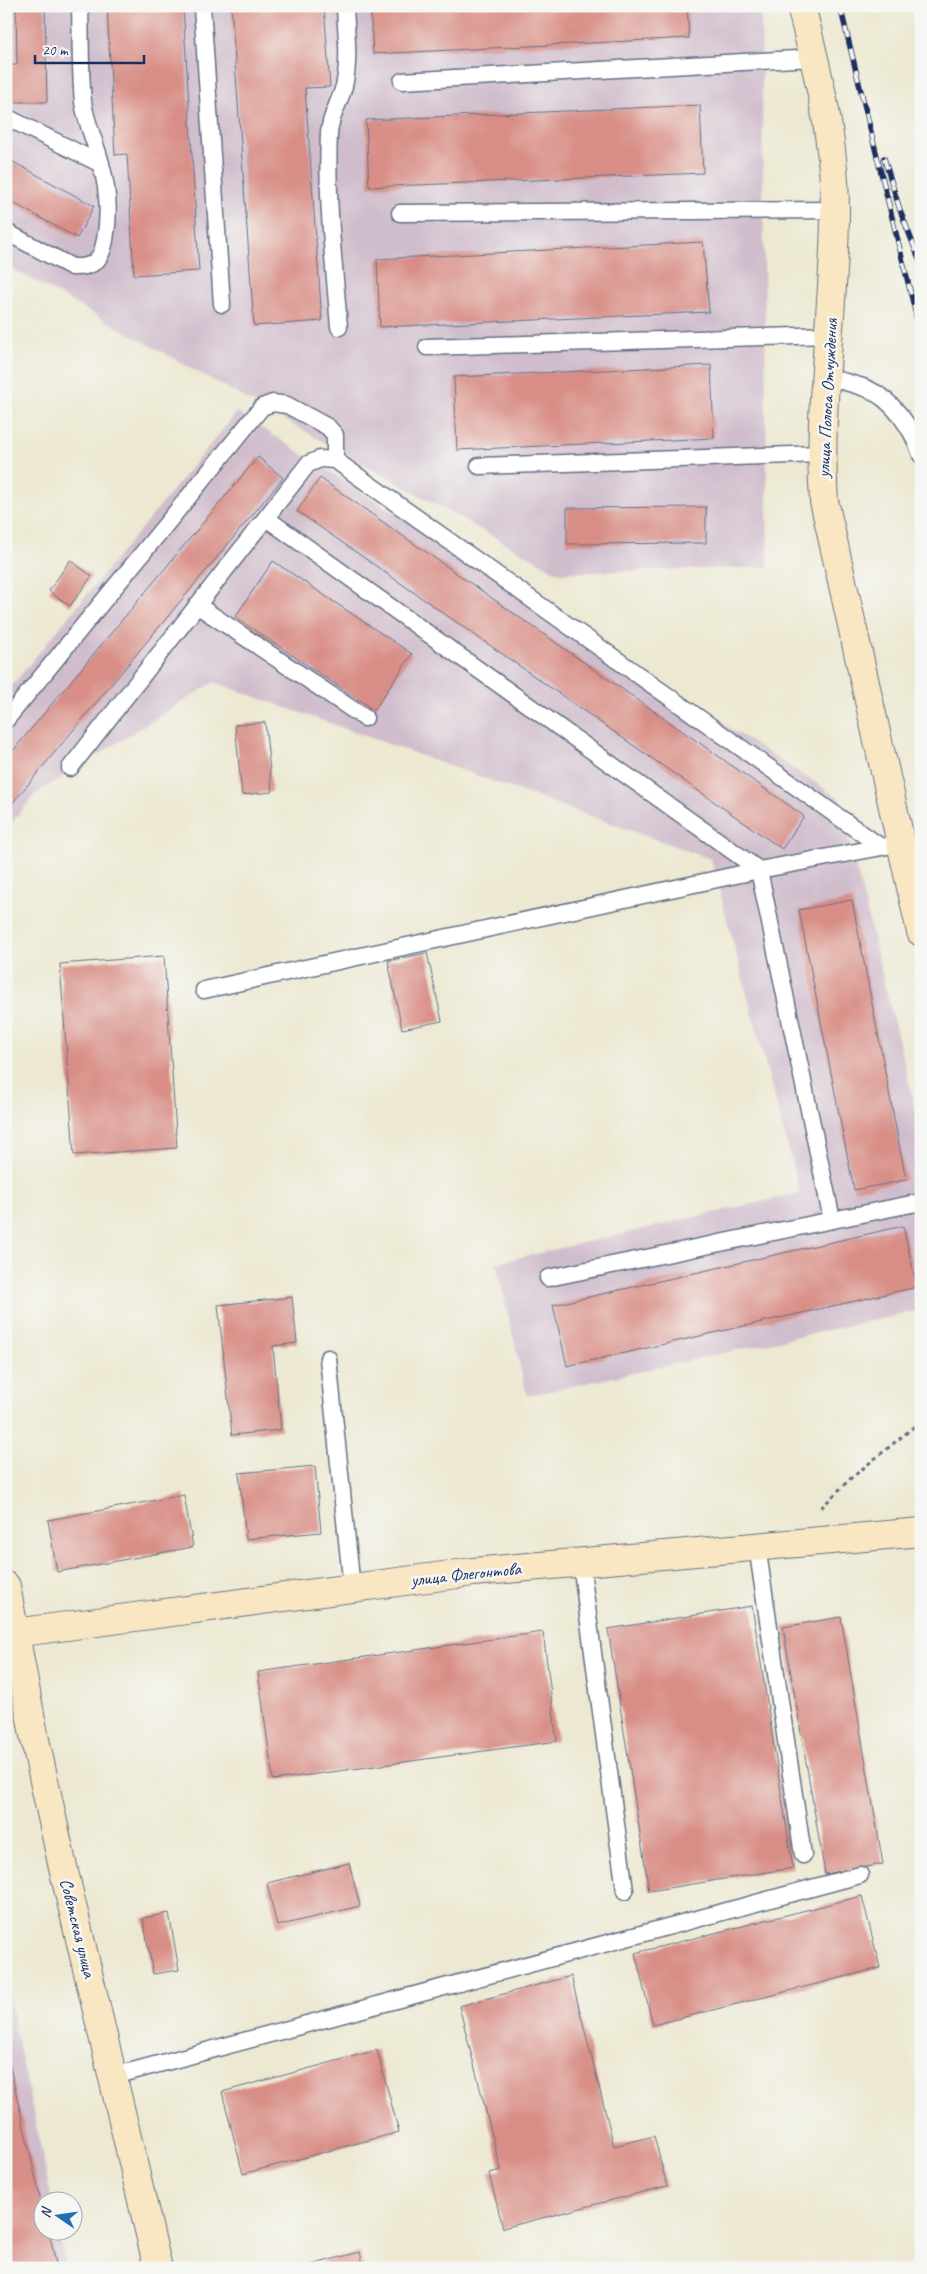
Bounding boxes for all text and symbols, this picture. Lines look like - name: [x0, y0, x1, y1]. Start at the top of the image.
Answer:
- scale bar: [35, 32, 144, 64]
- text: 20 m: [42, 41, 69, 60]
- street label: улица Полоса Отчуждения: [812, 316, 842, 479]
- street label: улица Флегонтова: [409, 1557, 523, 1591]
- street label: Советская улица: [55, 1876, 101, 1981]
- north arrow: [32, 2192, 82, 2242]
- text: N: [37, 2205, 56, 2219]

